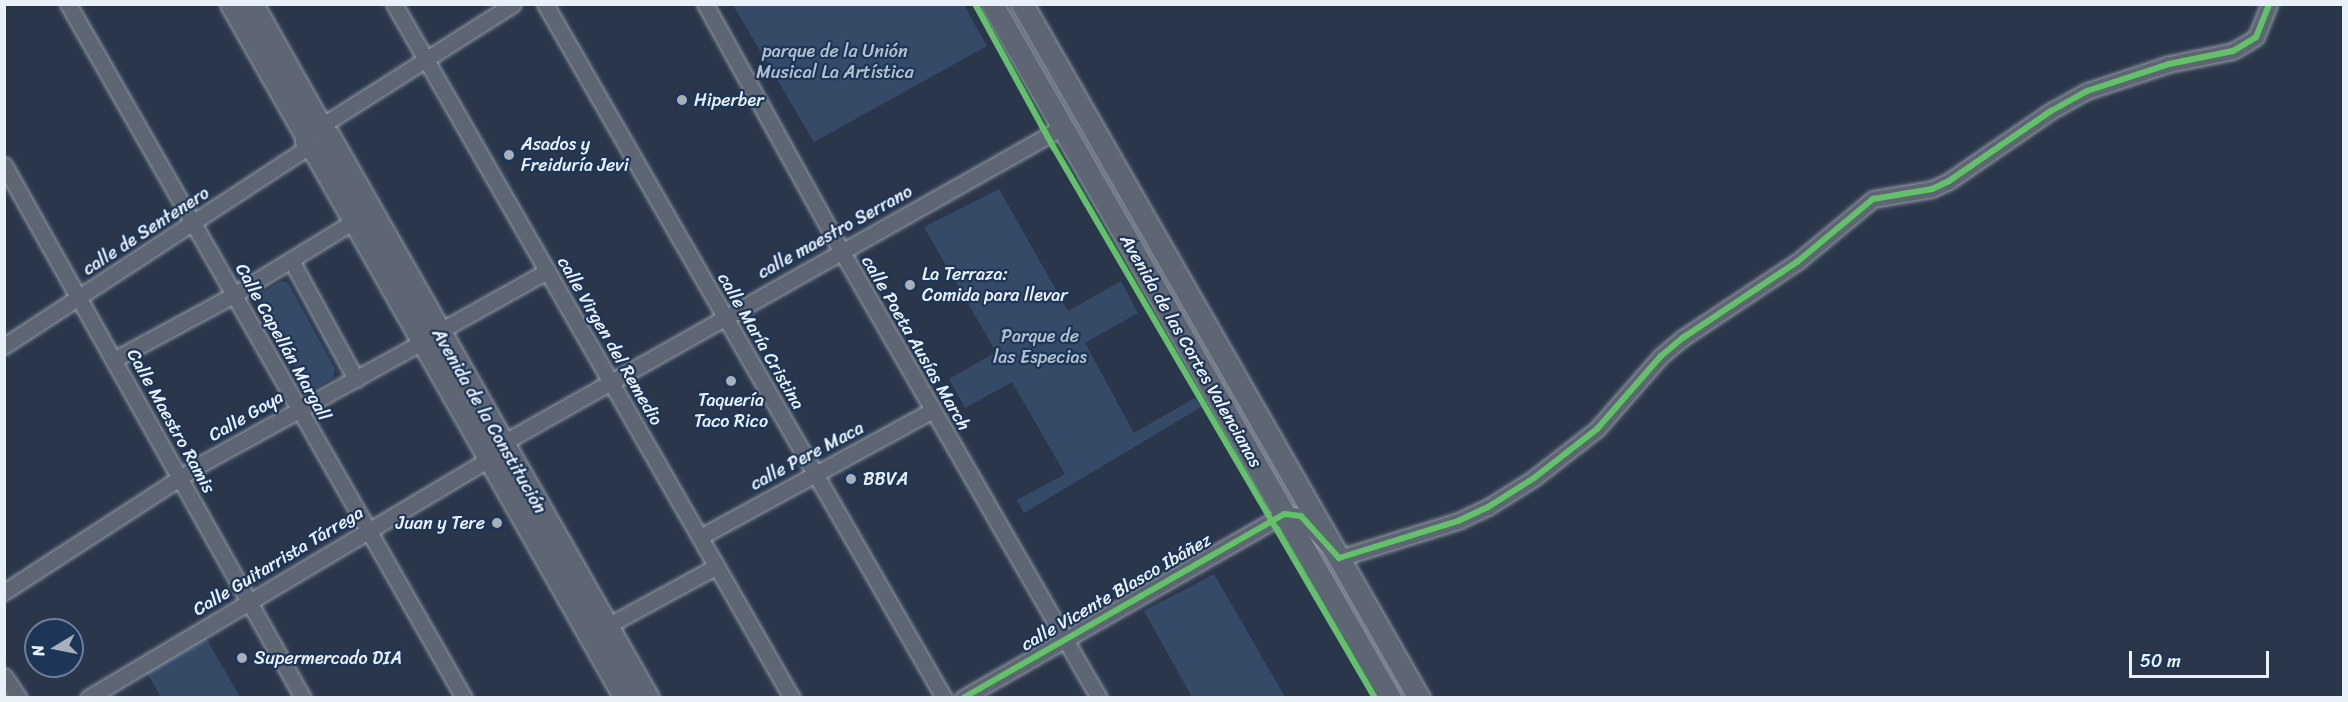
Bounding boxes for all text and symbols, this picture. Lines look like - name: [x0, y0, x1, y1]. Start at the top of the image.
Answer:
- park label: parque de la Unión Musical La Artística: [756, 41, 914, 84]
- place label: Hiperber: [694, 89, 764, 111]
- marker: Hiperber: [675, 93, 689, 107]
- place label: Asados y Freiduría Jevi: [521, 134, 629, 176]
- marker: Asados y Freiduría Jevi: [502, 148, 516, 162]
- street label: calle maestro Serrano: [754, 180, 916, 284]
- street label: calle de Sentenero: [78, 182, 214, 280]
- street label: Avenida de las Cortes Valencianas: [1115, 230, 1267, 472]
- street label: calle Poeta Ausías March: [857, 251, 975, 435]
- street label: calle Virgen del Remedio: [552, 252, 668, 430]
- street label: Calle Capellán Margall: [231, 260, 335, 424]
- place label: La Terraza: Comida para llevar: [922, 264, 1068, 306]
- street label: calle María Cristina: [713, 269, 809, 413]
- marker: La Terraza: Comida para llevar: [903, 278, 917, 292]
- street label: Avenida de la Constitución: [427, 324, 551, 518]
- park label: Parque de las Especias: [992, 326, 1088, 368]
- street label: Calle Maestro Ramis: [122, 345, 220, 497]
- marker: Taquería Taco Rico: [724, 374, 738, 388]
- street label: Calle Goya: [205, 386, 287, 446]
- place label: Taquería Taco Rico: [694, 390, 768, 432]
- street label: calle Pere Maca: [747, 417, 867, 495]
- place label: BBVA: [863, 468, 908, 490]
- marker: BBVA: [844, 472, 858, 486]
- street label: Calle Guitarrista Tárrega: [188, 501, 368, 621]
- place label: Juan y Tere: [395, 512, 485, 534]
- marker: Juan y Tere: [490, 516, 504, 530]
- street label: calle Vicente Blasco Ibáñez: [1017, 529, 1215, 655]
- north arrow: [24, 618, 84, 678]
- scale bar: [2132, 639, 2272, 677]
- text: N: [23, 643, 53, 659]
- text: 50 m: [2140, 645, 2181, 677]
- place label: Supermercado DIA: [254, 647, 402, 669]
- marker: Supermercado DIA: [235, 651, 249, 665]

